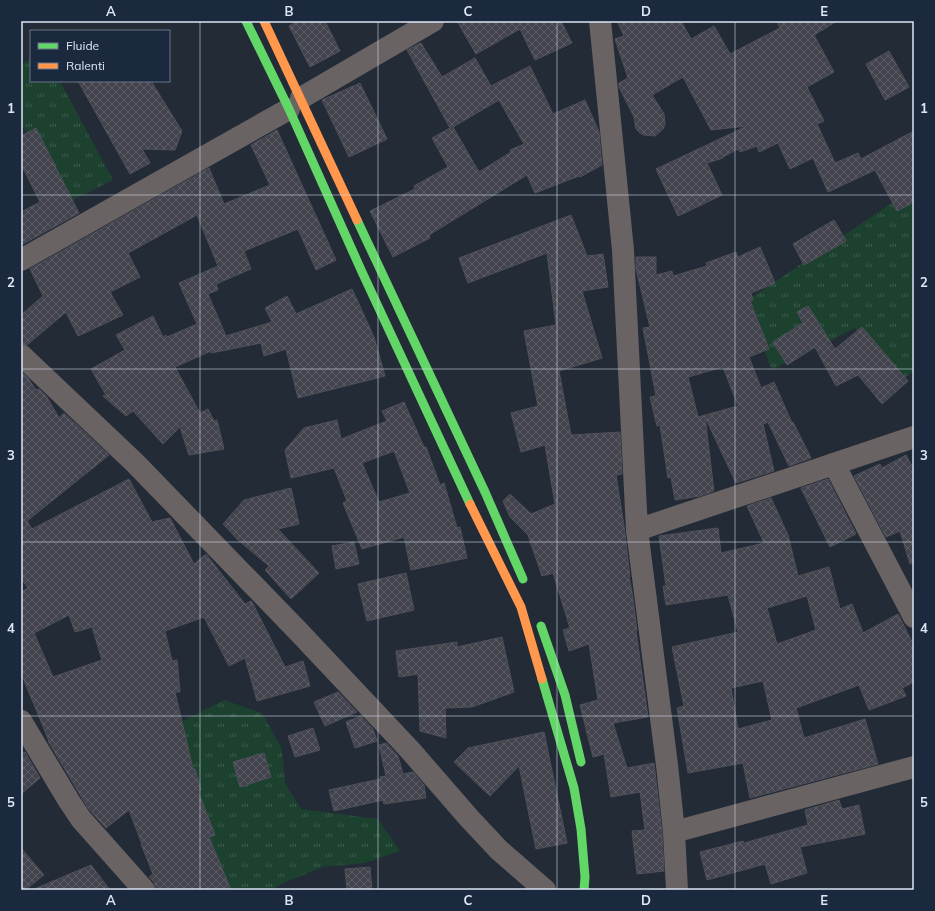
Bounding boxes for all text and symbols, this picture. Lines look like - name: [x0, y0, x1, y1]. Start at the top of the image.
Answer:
- text: A: [106, 3, 116, 19]
- text: B: [285, 3, 294, 19]
- text: C: [464, 3, 473, 19]
- text: D: [641, 3, 651, 19]
- text: E: [820, 3, 828, 19]
- legend: [30, 30, 170, 82]
- text: Fluide: [66, 38, 99, 53]
- text: Ralenti: [66, 58, 105, 73]
- text: 1: [7, 100, 15, 116]
- text: 1: [920, 100, 928, 116]
- text: 2: [7, 274, 15, 290]
- text: 2: [920, 274, 928, 290]
- text: 3: [7, 447, 15, 463]
- text: 3: [920, 447, 928, 463]
- text: 4: [7, 620, 15, 636]
- text: 4: [920, 620, 928, 636]
- text: 5: [7, 794, 15, 810]
- text: 5: [920, 794, 928, 810]
- text: A: [106, 892, 116, 908]
- text: B: [285, 892, 294, 908]
- text: C: [464, 892, 473, 908]
- text: D: [641, 892, 651, 908]
- text: E: [820, 892, 828, 908]

